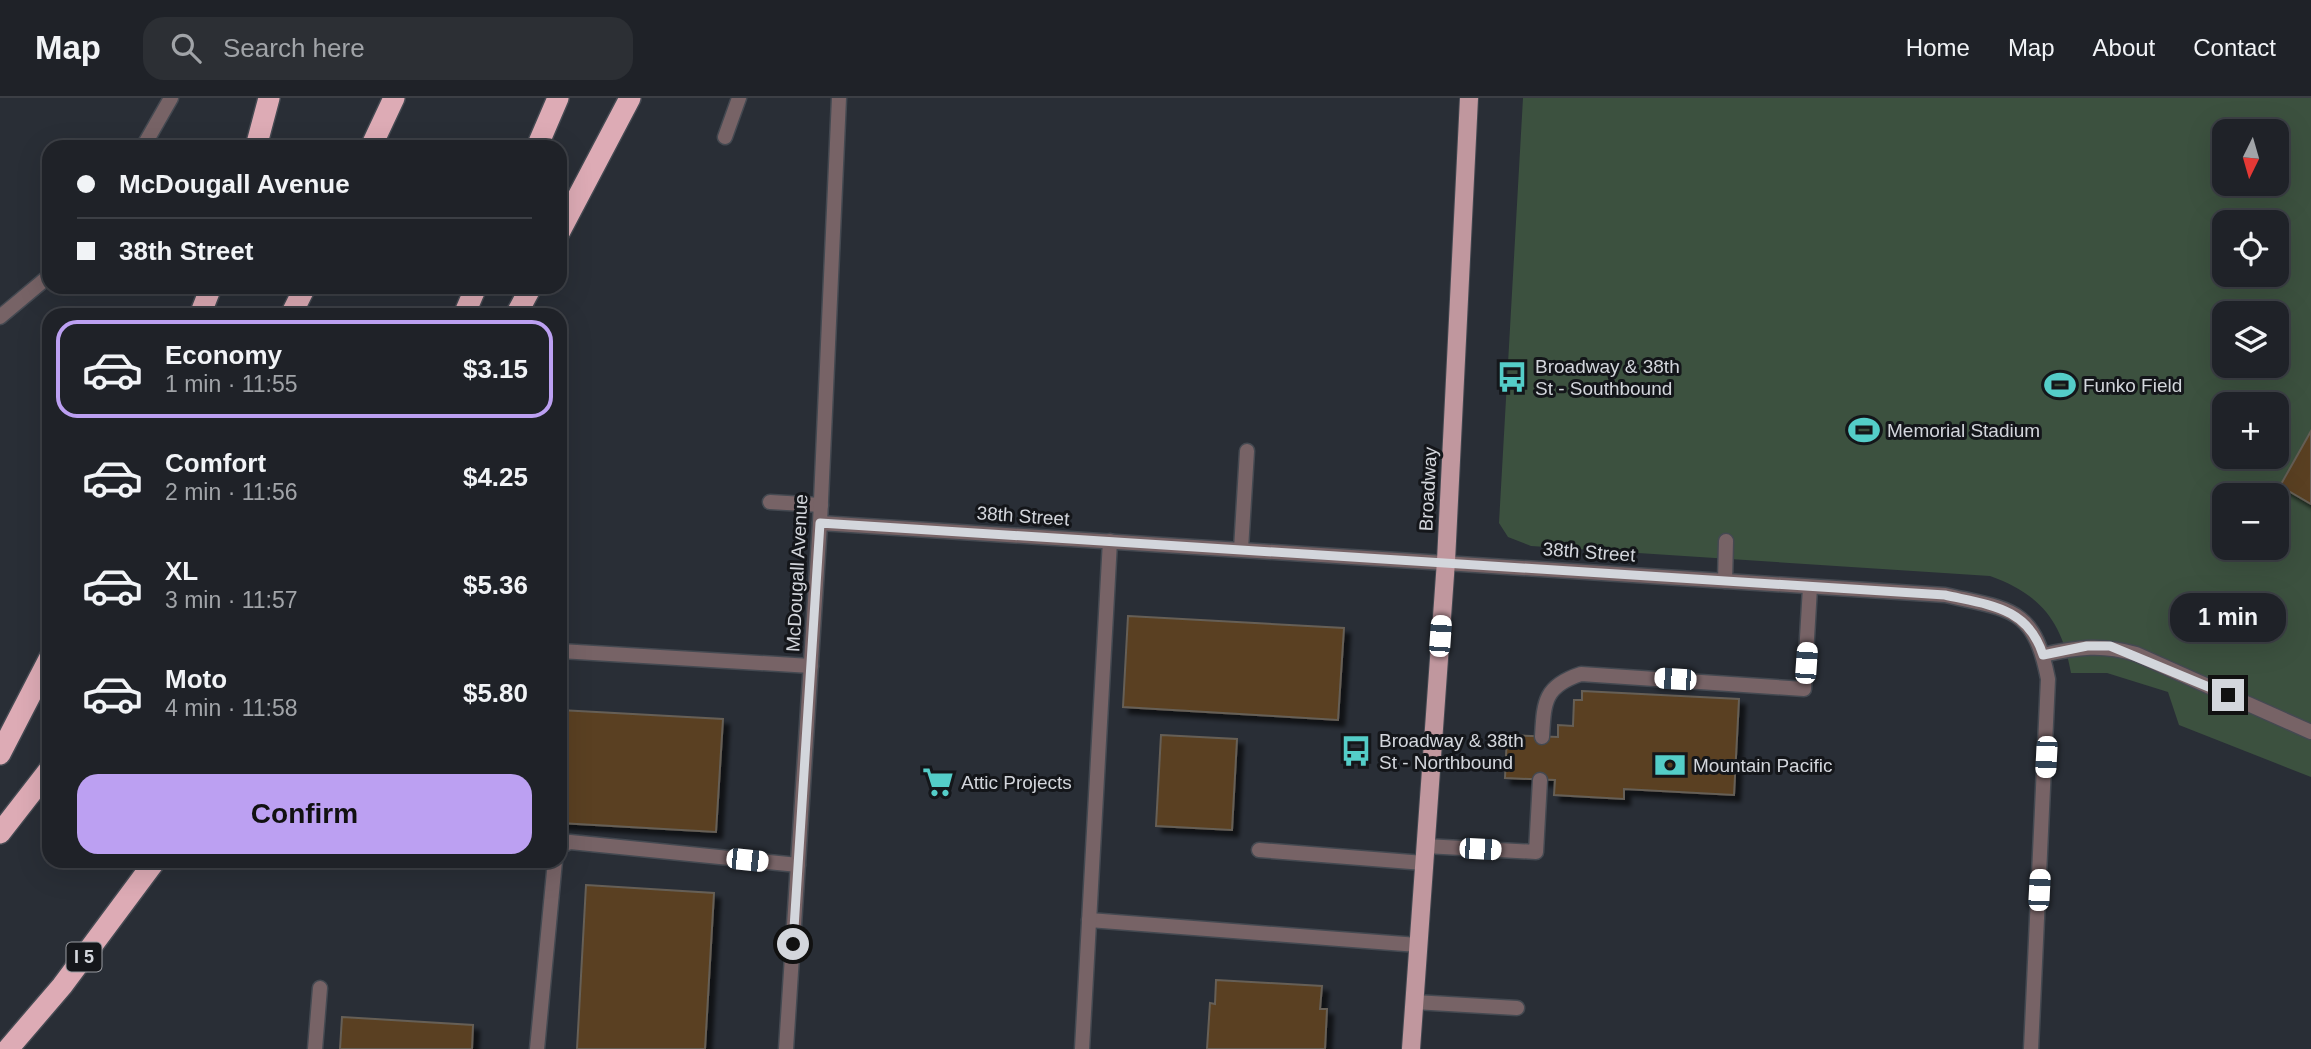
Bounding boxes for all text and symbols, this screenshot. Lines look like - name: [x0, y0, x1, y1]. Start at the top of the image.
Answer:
- search box: [143, 17, 633, 80]
- text: Map: [35, 29, 101, 66]
- icon: search: [167, 29, 205, 67]
- text: Search here: [223, 33, 365, 63]
- text: Home: [1906, 34, 1970, 61]
- text: Map: [2008, 34, 2055, 61]
- text: About: [2093, 34, 2155, 61]
- text: Contact: [2193, 34, 2276, 61]
- north arrow: [2212, 119, 2289, 196]
- map controls: [2212, 119, 2289, 560]
- text: McDougall Avenue: [119, 169, 350, 199]
- button: locate: [2212, 210, 2289, 287]
- text: 38th Street: [119, 236, 253, 266]
- button: layers: [2212, 301, 2289, 378]
- icon: car: [81, 338, 144, 401]
- text: Economy: [165, 340, 282, 370]
- text: $3.15: [463, 354, 528, 384]
- place label: Broadway & 38th St - Southbound: [1535, 356, 1680, 399]
- bus stop icon: Broadway & 38th St - Southbound: [1495, 360, 1529, 394]
- sports icon: Funko Field: [2043, 368, 2077, 402]
- text: 1 min · 11:55: [165, 371, 298, 397]
- place label: Funko Field: [2083, 375, 2182, 396]
- button: +: [2212, 392, 2289, 469]
- sports icon: Memorial Stadium: [1847, 413, 1881, 447]
- place label: Memorial Stadium: [1887, 420, 2040, 441]
- icon: car: [81, 446, 144, 509]
- street label: Broadway: [1415, 446, 1441, 532]
- text: Comfort: [165, 448, 266, 478]
- text: $4.25: [463, 462, 528, 492]
- text: 2 min · 11:56: [165, 479, 298, 505]
- button: −: [2212, 483, 2289, 560]
- street label: McDougall Avenue: [782, 494, 812, 652]
- street label: 38th Street: [976, 502, 1071, 530]
- street label: 38th Street: [1542, 538, 1637, 566]
- icon: car: [81, 554, 144, 617]
- text: XL: [165, 556, 198, 586]
- text: $5.36: [463, 570, 528, 600]
- text: 3 min · 11:57: [165, 587, 298, 613]
- callout: 1 min: [2170, 594, 2286, 642]
- text: 1 min: [2198, 604, 2258, 630]
- car: [1429, 614, 1452, 658]
- car: [1795, 641, 1818, 685]
- icon: car: [81, 662, 144, 725]
- text: Moto: [165, 664, 227, 694]
- car: [1654, 667, 1697, 691]
- text: $5.80: [463, 678, 528, 708]
- route end: [2212, 679, 2244, 711]
- text: 4 min · 11:58: [165, 695, 298, 721]
- place label: Broadway & 38th St - Northbound: [1379, 730, 1524, 773]
- bus stop icon: Broadway & 38th St - Northbound: [1339, 734, 1373, 768]
- car: [2035, 735, 2058, 779]
- bank icon: Mountain Pacific: [1653, 748, 1687, 782]
- place label: Mountain Pacific: [1693, 755, 1832, 776]
- supermarket icon: Attic Projects: [921, 765, 955, 799]
- place label: Attic Projects: [961, 772, 1072, 793]
- button: Confirm: [77, 774, 532, 854]
- car: [1459, 837, 1502, 861]
- car: [726, 847, 769, 873]
- car: [2028, 868, 2051, 912]
- route start: [777, 928, 809, 960]
- road number: I 5: [66, 942, 102, 972]

